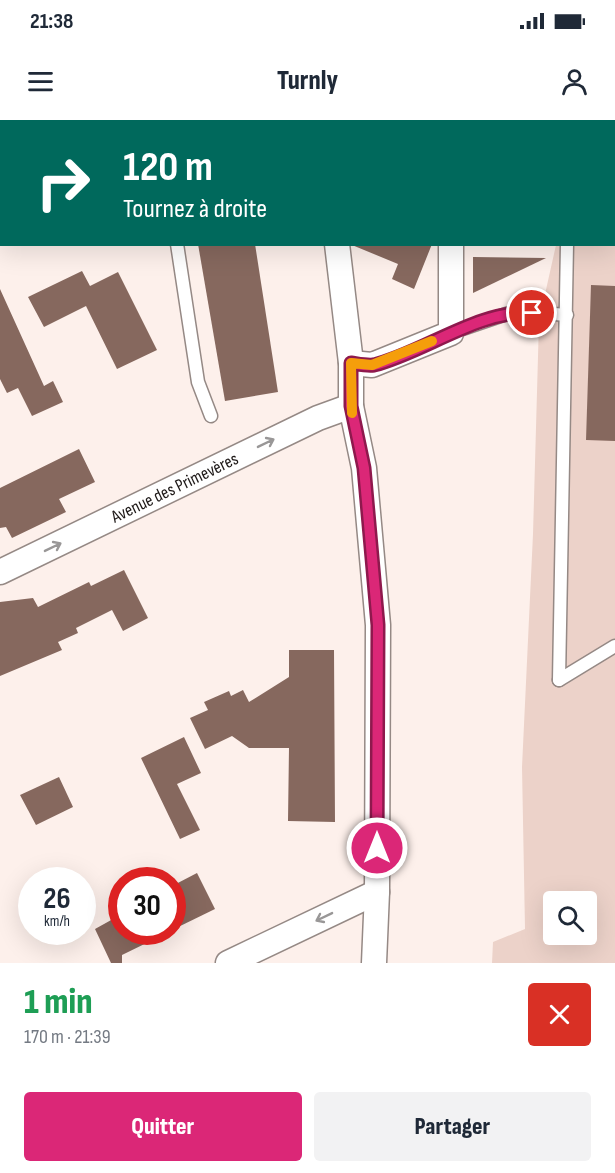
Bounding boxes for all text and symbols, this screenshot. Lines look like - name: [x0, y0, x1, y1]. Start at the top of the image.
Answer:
- text: 21:38: [30, 8, 73, 35]
- icon: menu: [24, 65, 57, 98]
- text: Turnly: [277, 65, 338, 97]
- icon: person: [558, 65, 591, 98]
- text: 120 m: [123, 142, 213, 193]
- icon: right: [24, 144, 102, 222]
- text: Tournez à droite: [123, 193, 267, 225]
- pin: [506, 287, 557, 338]
- icon: arrive: [515, 296, 548, 329]
- one-way arrow: [257, 437, 275, 449]
- street label: Avenue des Primevères: [107, 448, 242, 528]
- one-way arrow: [43, 540, 61, 552]
- position arrow: [345, 816, 409, 880]
- speed limit sign: 30: [108, 867, 186, 945]
- text: 26: [43, 881, 71, 917]
- map controls: [543, 891, 597, 945]
- button: search: [543, 891, 597, 945]
- one-way arrow: [315, 911, 333, 923]
- text: km/h: [44, 912, 70, 931]
- text: 1 min: [24, 981, 92, 1024]
- button: close: [528, 983, 591, 1046]
- text: 170 m · 21:39: [24, 1025, 111, 1049]
- button: Quitter: [24, 1092, 302, 1161]
- button: Partager: [314, 1092, 591, 1161]

